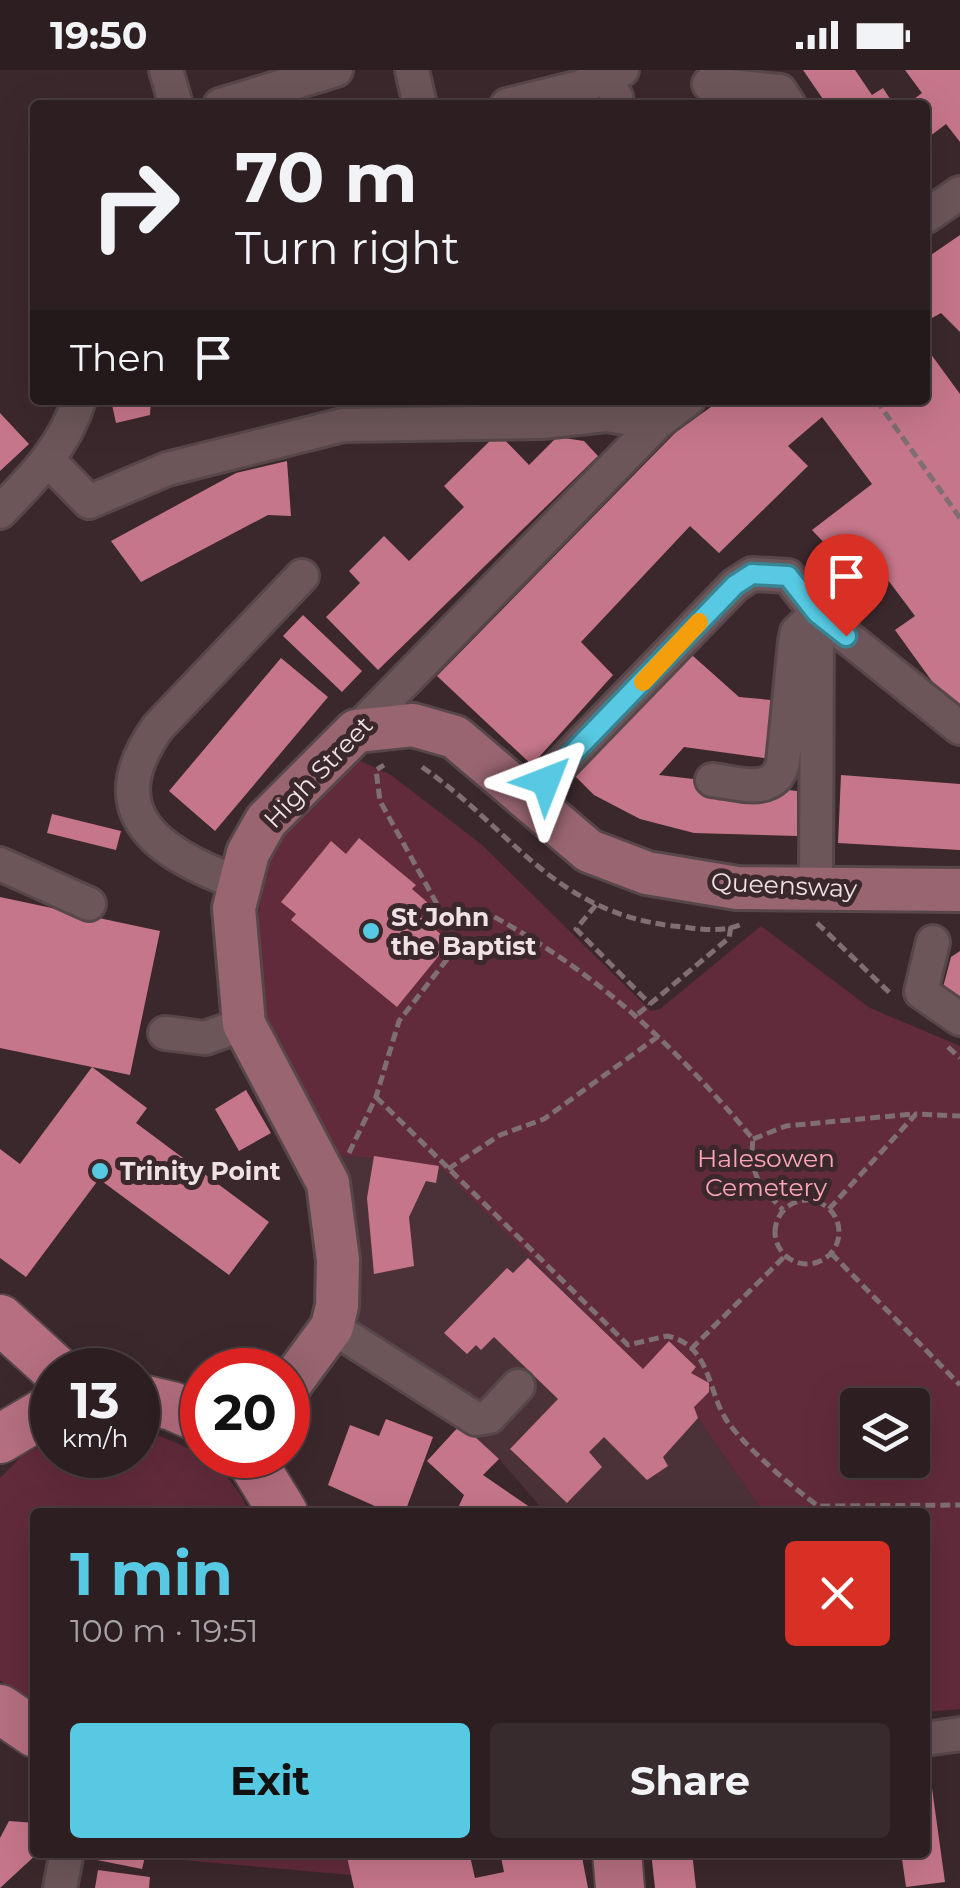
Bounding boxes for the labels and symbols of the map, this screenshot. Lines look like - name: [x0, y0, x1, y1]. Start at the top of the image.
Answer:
- pin: [804, 534, 889, 637]
- street label: High Street: [257, 710, 379, 834]
- position arrow: [494, 729, 598, 833]
- street label: Queensway: [710, 866, 858, 904]
- place label: St John the Baptist: [391, 902, 537, 961]
- marker: St John the Baptist: [360, 920, 382, 942]
- park label: Halesowen Cemetery: [697, 1143, 835, 1202]
- place label: Trinity Point: [120, 1156, 281, 1186]
- marker: Trinity Point: [89, 1160, 111, 1182]
- speed limit sign: 20: [180, 1348, 310, 1478]

